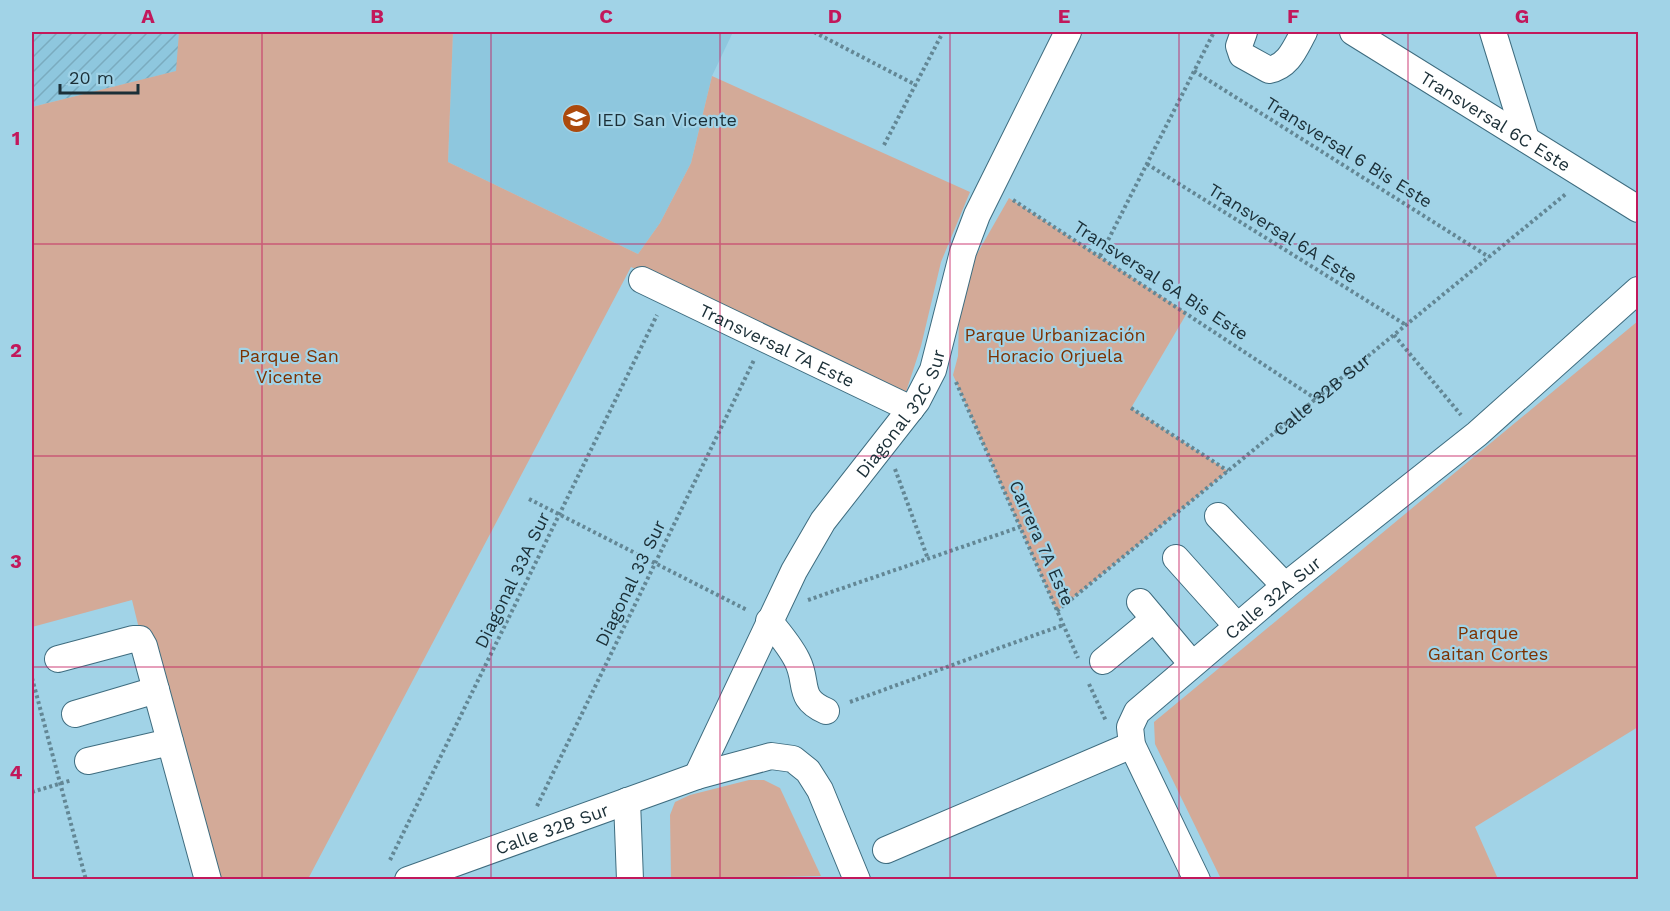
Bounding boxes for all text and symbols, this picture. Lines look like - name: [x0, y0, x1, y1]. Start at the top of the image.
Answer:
- text: A: [141, 4, 155, 28]
- text: B: [370, 4, 384, 28]
- text: C: [599, 4, 613, 28]
- text: D: [828, 4, 842, 28]
- text: E: [1058, 4, 1070, 28]
- text: F: [1287, 4, 1299, 28]
- text: G: [1515, 4, 1529, 28]
- scale bar: [60, 57, 138, 95]
- street label: Transversal 6C Este: [1417, 66, 1575, 175]
- text: 20 m: [69, 67, 114, 88]
- street label: Transversal 6 Bis Este: [1262, 92, 1436, 212]
- school or university icon: IED San Vicente: [560, 103, 592, 135]
- place label: IED San Vicente: [597, 109, 737, 130]
- text: 1: [12, 126, 20, 150]
- street label: Transversal 6A Este: [1205, 179, 1361, 287]
- street label: Transversal 6A Bis Este: [1070, 216, 1252, 344]
- street label: Transversal 7A Este: [696, 299, 858, 391]
- park label: Parque Urbanización Horacio Orjuela: [964, 324, 1146, 366]
- text: 2: [10, 338, 22, 362]
- park label: Parque San Vicente: [239, 345, 339, 387]
- street label: Diagonal 32C Sur: [851, 347, 948, 482]
- street label: Calle 32B Sur: [1269, 348, 1374, 440]
- street label: Carrera 7A Este: [1005, 477, 1079, 609]
- street label: Diagonal 33A Sur: [470, 509, 554, 651]
- street label: Diagonal 33 Sur: [590, 517, 670, 649]
- text: 3: [10, 549, 22, 573]
- street label: Calle 32A Sur: [1220, 552, 1325, 643]
- park label: Parque Gaitan Cortes: [1428, 622, 1548, 664]
- text: 4: [10, 760, 23, 784]
- street label: Calle 32B Sur: [492, 798, 611, 858]

